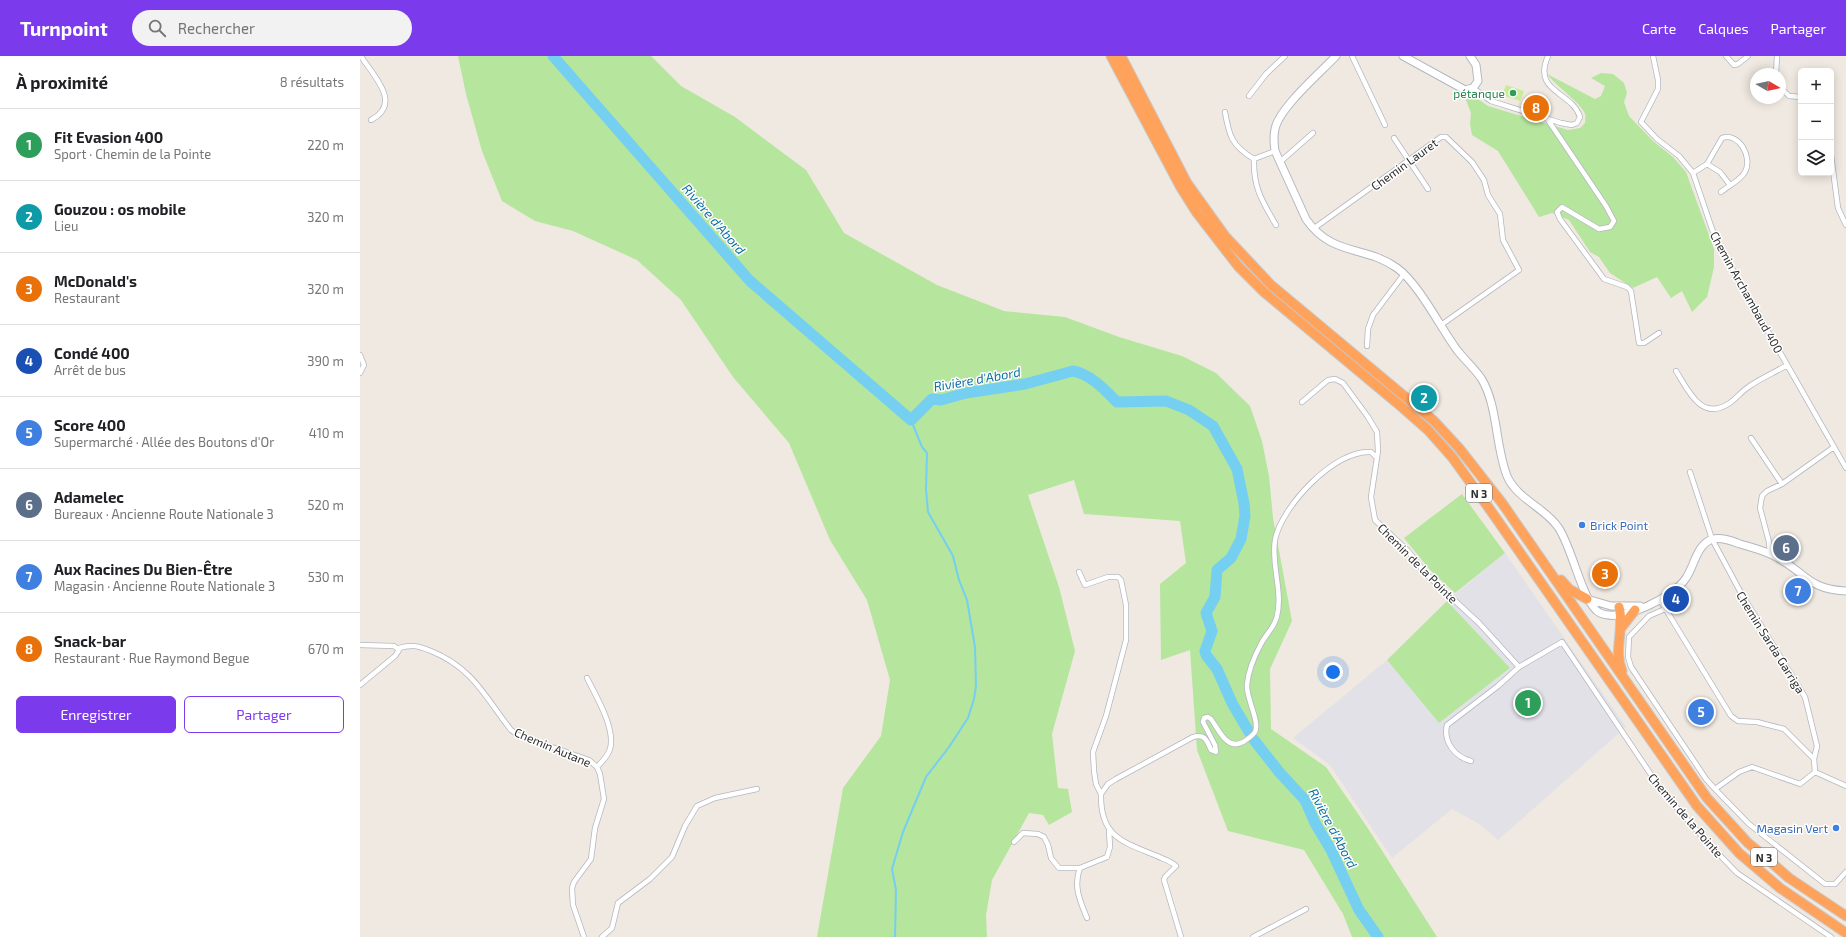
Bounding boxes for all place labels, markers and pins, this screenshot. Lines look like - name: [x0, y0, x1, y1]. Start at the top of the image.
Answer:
- place label: pétanque: [1453, 86, 1505, 100]
- marker: pétanque: [1508, 88, 1518, 98]
- pin: 8: [1523, 93, 1549, 123]
- pin: 2: [1411, 383, 1437, 413]
- place label: Brick Point: [1590, 518, 1649, 532]
- marker: Brick Point: [1577, 520, 1587, 530]
- pin: 6: [1773, 533, 1799, 563]
- pin: 3: [1592, 559, 1618, 589]
- pin: 7: [1785, 576, 1811, 606]
- pin: 4: [1663, 584, 1689, 614]
- pin: 1: [1515, 688, 1541, 718]
- pin: 5: [1688, 697, 1714, 727]
- place label: Magasin Vert: [1757, 821, 1828, 835]
- marker: Magasin Vert: [1831, 823, 1841, 833]

